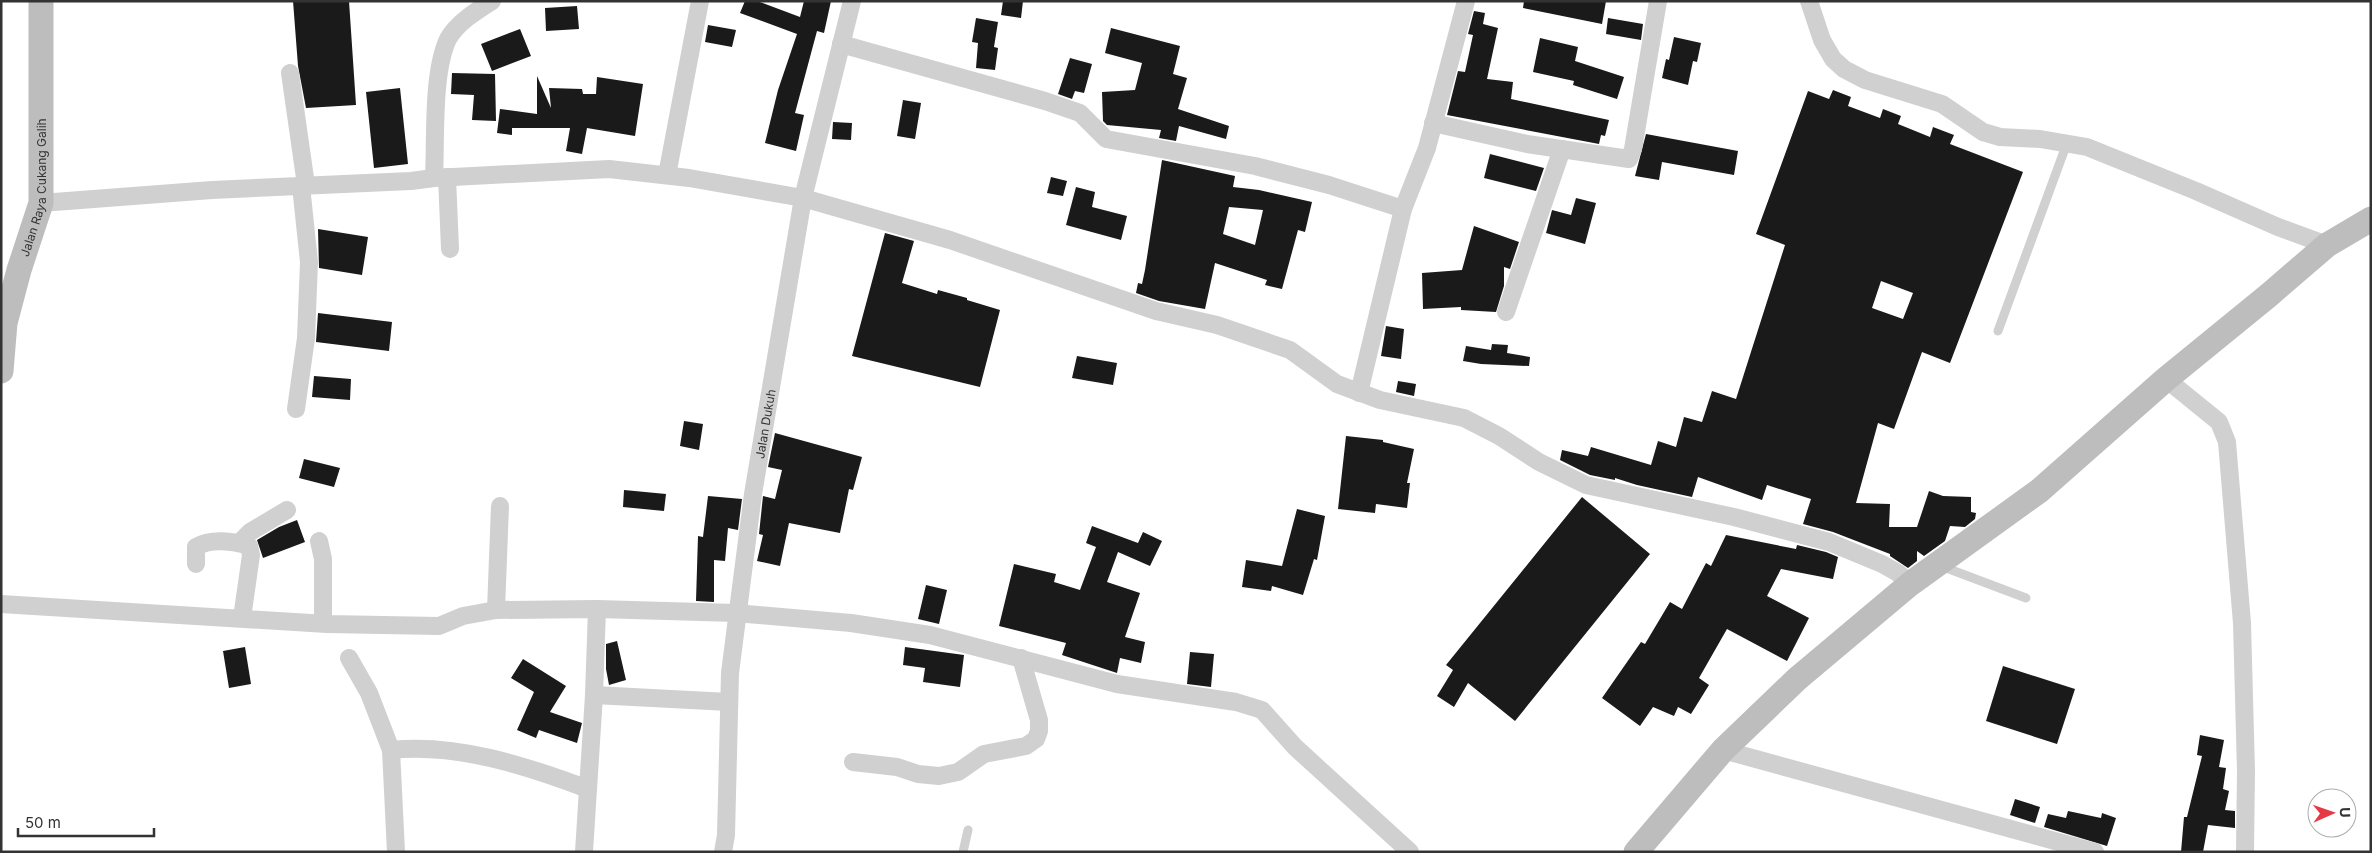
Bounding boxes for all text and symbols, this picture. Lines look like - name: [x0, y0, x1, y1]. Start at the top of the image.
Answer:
- street label: Jalan Raya Cukang Galih: [16, 118, 49, 258]
- street label: Jalan Dukuh: [752, 388, 778, 460]
- north arrow: [2307, 788, 2357, 838]
- scale bar: [18, 806, 154, 838]
- text: U: [2337, 807, 2354, 818]
- text: 50 m: [25, 813, 61, 832]

